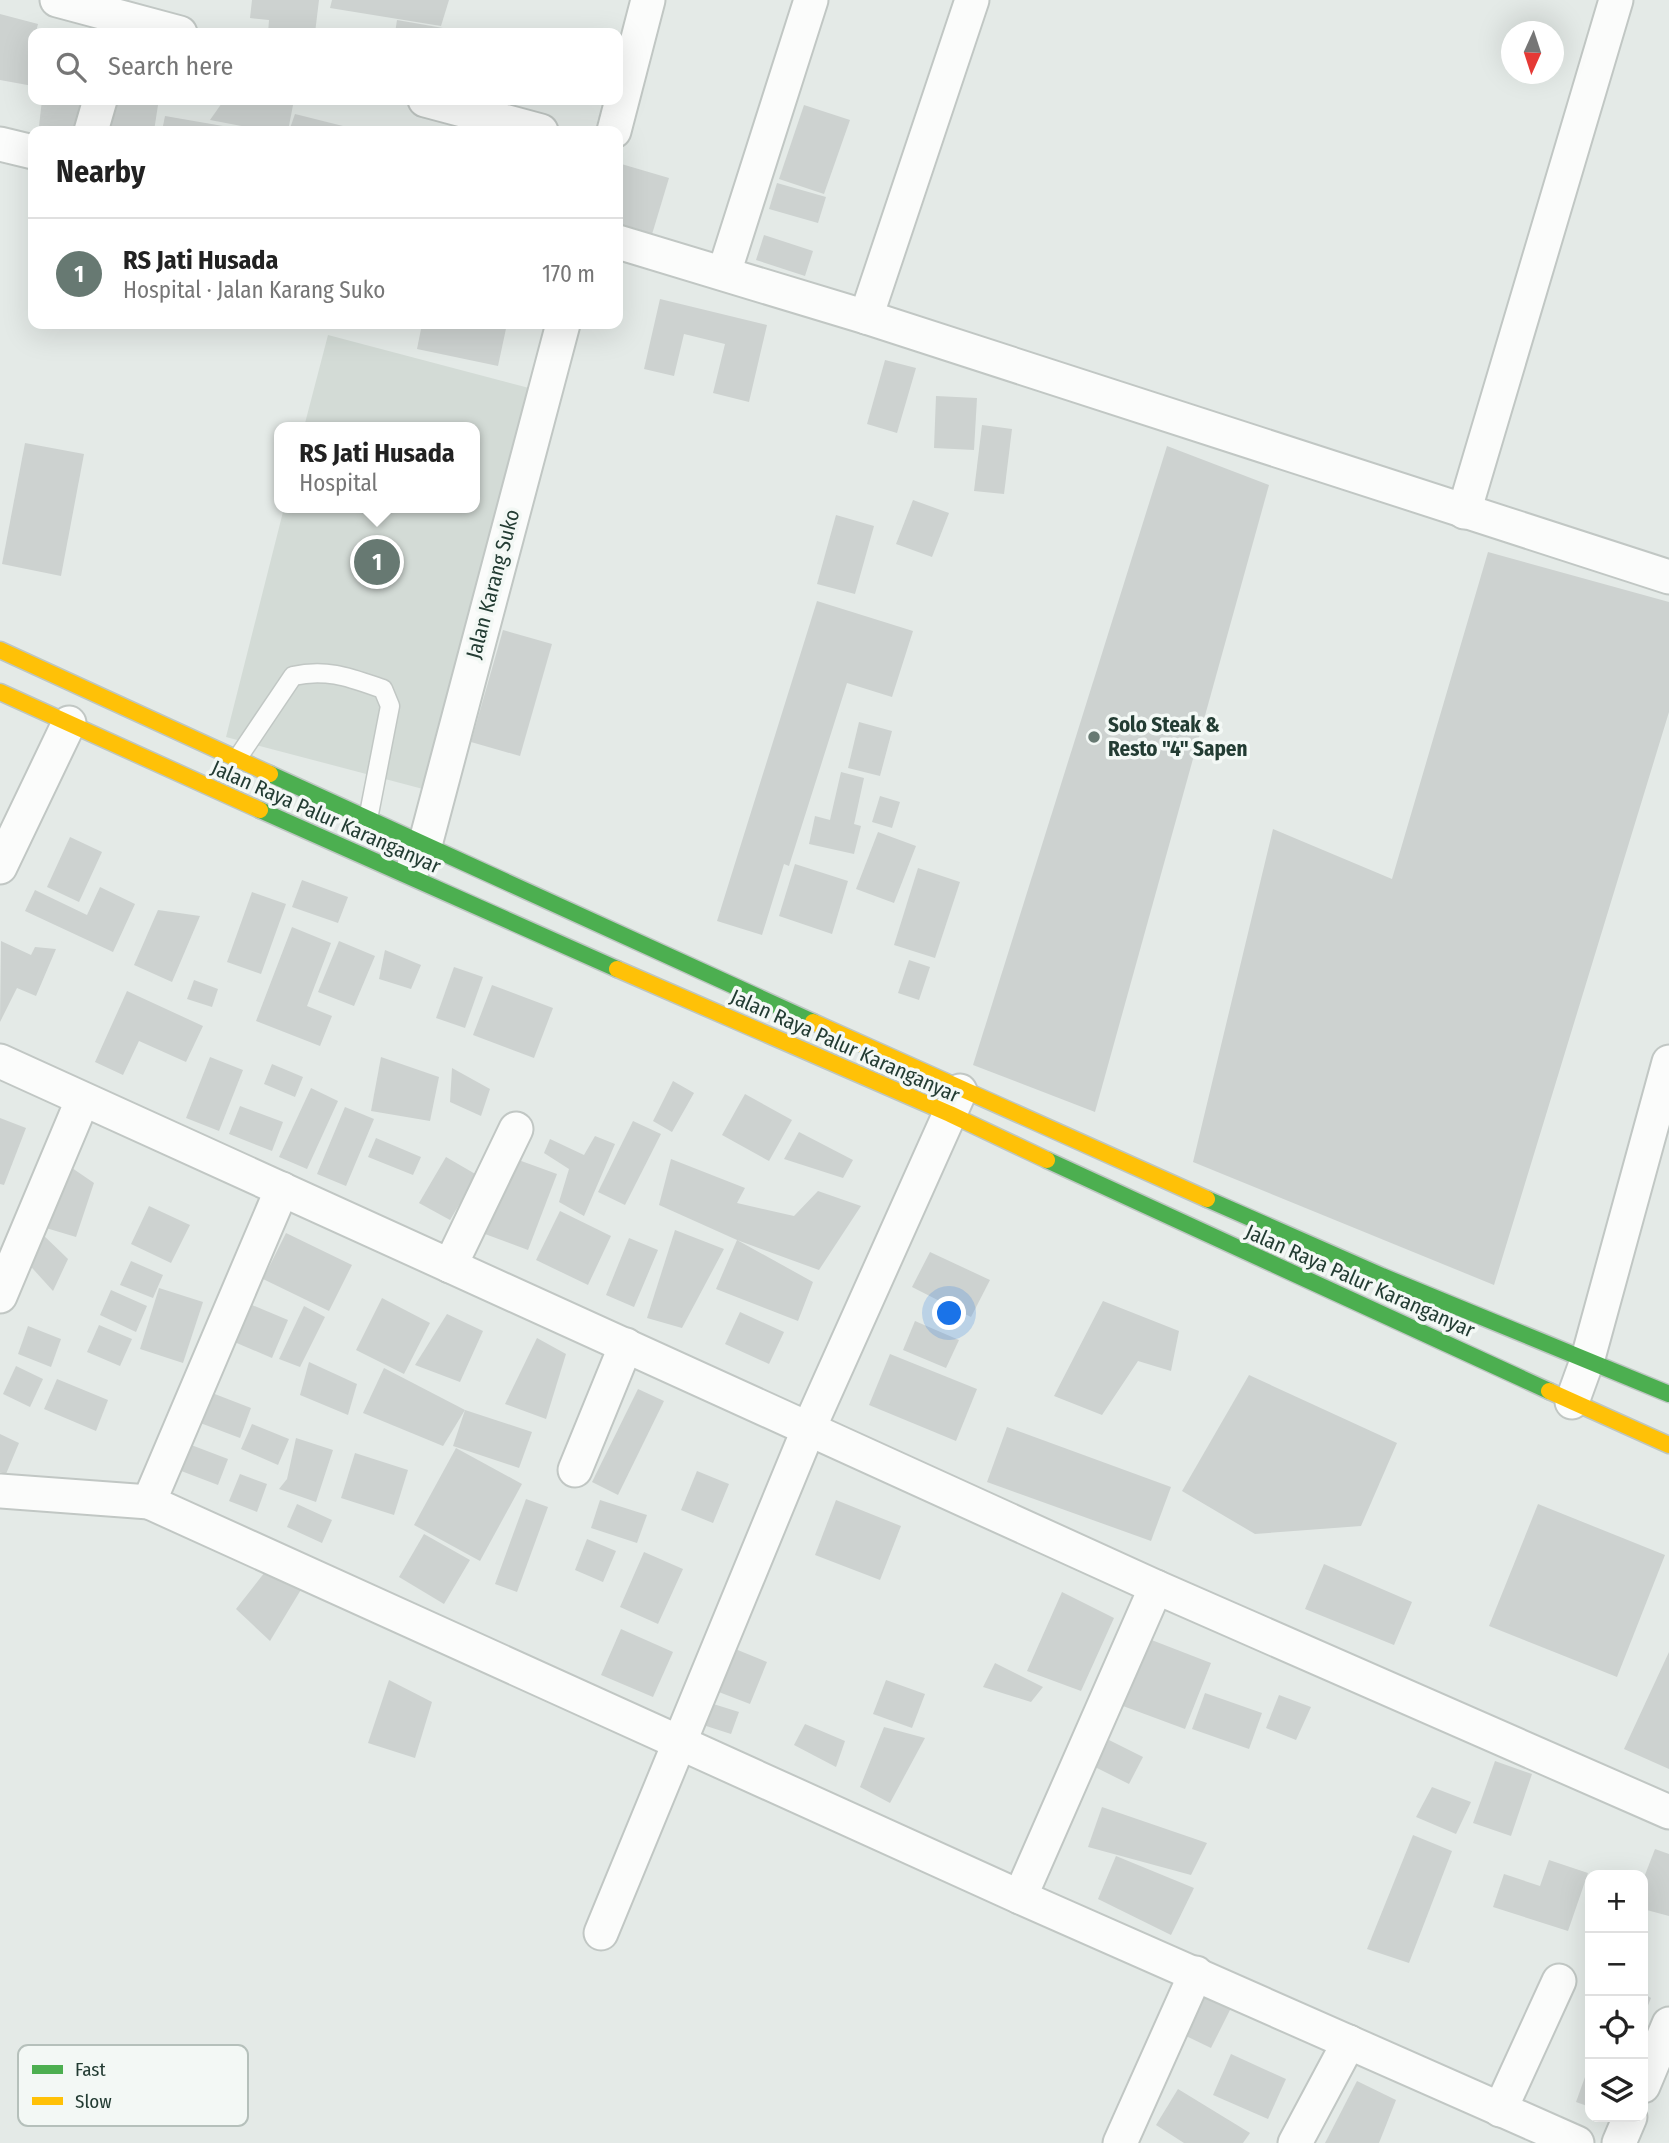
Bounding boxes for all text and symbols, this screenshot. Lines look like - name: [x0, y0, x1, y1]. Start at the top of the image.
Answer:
- north arrow: [1501, 21, 1564, 84]
- search box: [28, 28, 623, 105]
- icon: search: [52, 48, 90, 86]
- text: Search here: [108, 51, 233, 82]
- text: Nearby: [56, 154, 145, 190]
- text: RS Jati Husada: [123, 245, 278, 276]
- text: 1: [74, 260, 84, 288]
- text: 170 m: [542, 260, 595, 288]
- text: Hospital · Jalan Karang Suko: [123, 276, 385, 304]
- popup: [274, 422, 480, 513]
- text: RS Jati Husada: [299, 438, 455, 469]
- text: Hospital: [299, 469, 378, 497]
- street label: Jalan Karang Suko: [461, 506, 525, 662]
- pin: 1: [354, 536, 400, 588]
- place label: Solo Steak & Resto "4" Sapen: [1108, 712, 1247, 762]
- marker: Solo Steak & Resto "4" Sapen: [1086, 729, 1102, 745]
- street label: Jalan Raya Palur Karanganyar: [207, 755, 445, 880]
- street label: Jalan Raya Palur Karanganyar: [726, 984, 964, 1109]
- street label: Jalan Raya Palur Karanganyar: [1241, 1219, 1479, 1344]
- your location: [932, 1296, 966, 1330]
- map controls: [1585, 1870, 1648, 2122]
- button: +: [1585, 1870, 1648, 1933]
- button: −: [1585, 1933, 1648, 1996]
- button: locate: [1585, 1996, 1648, 2059]
- legend: [18, 2045, 248, 2126]
- text: Fast: [75, 2058, 106, 2081]
- button: layers: [1585, 2059, 1648, 2122]
- text: Slow: [75, 2090, 112, 2113]

